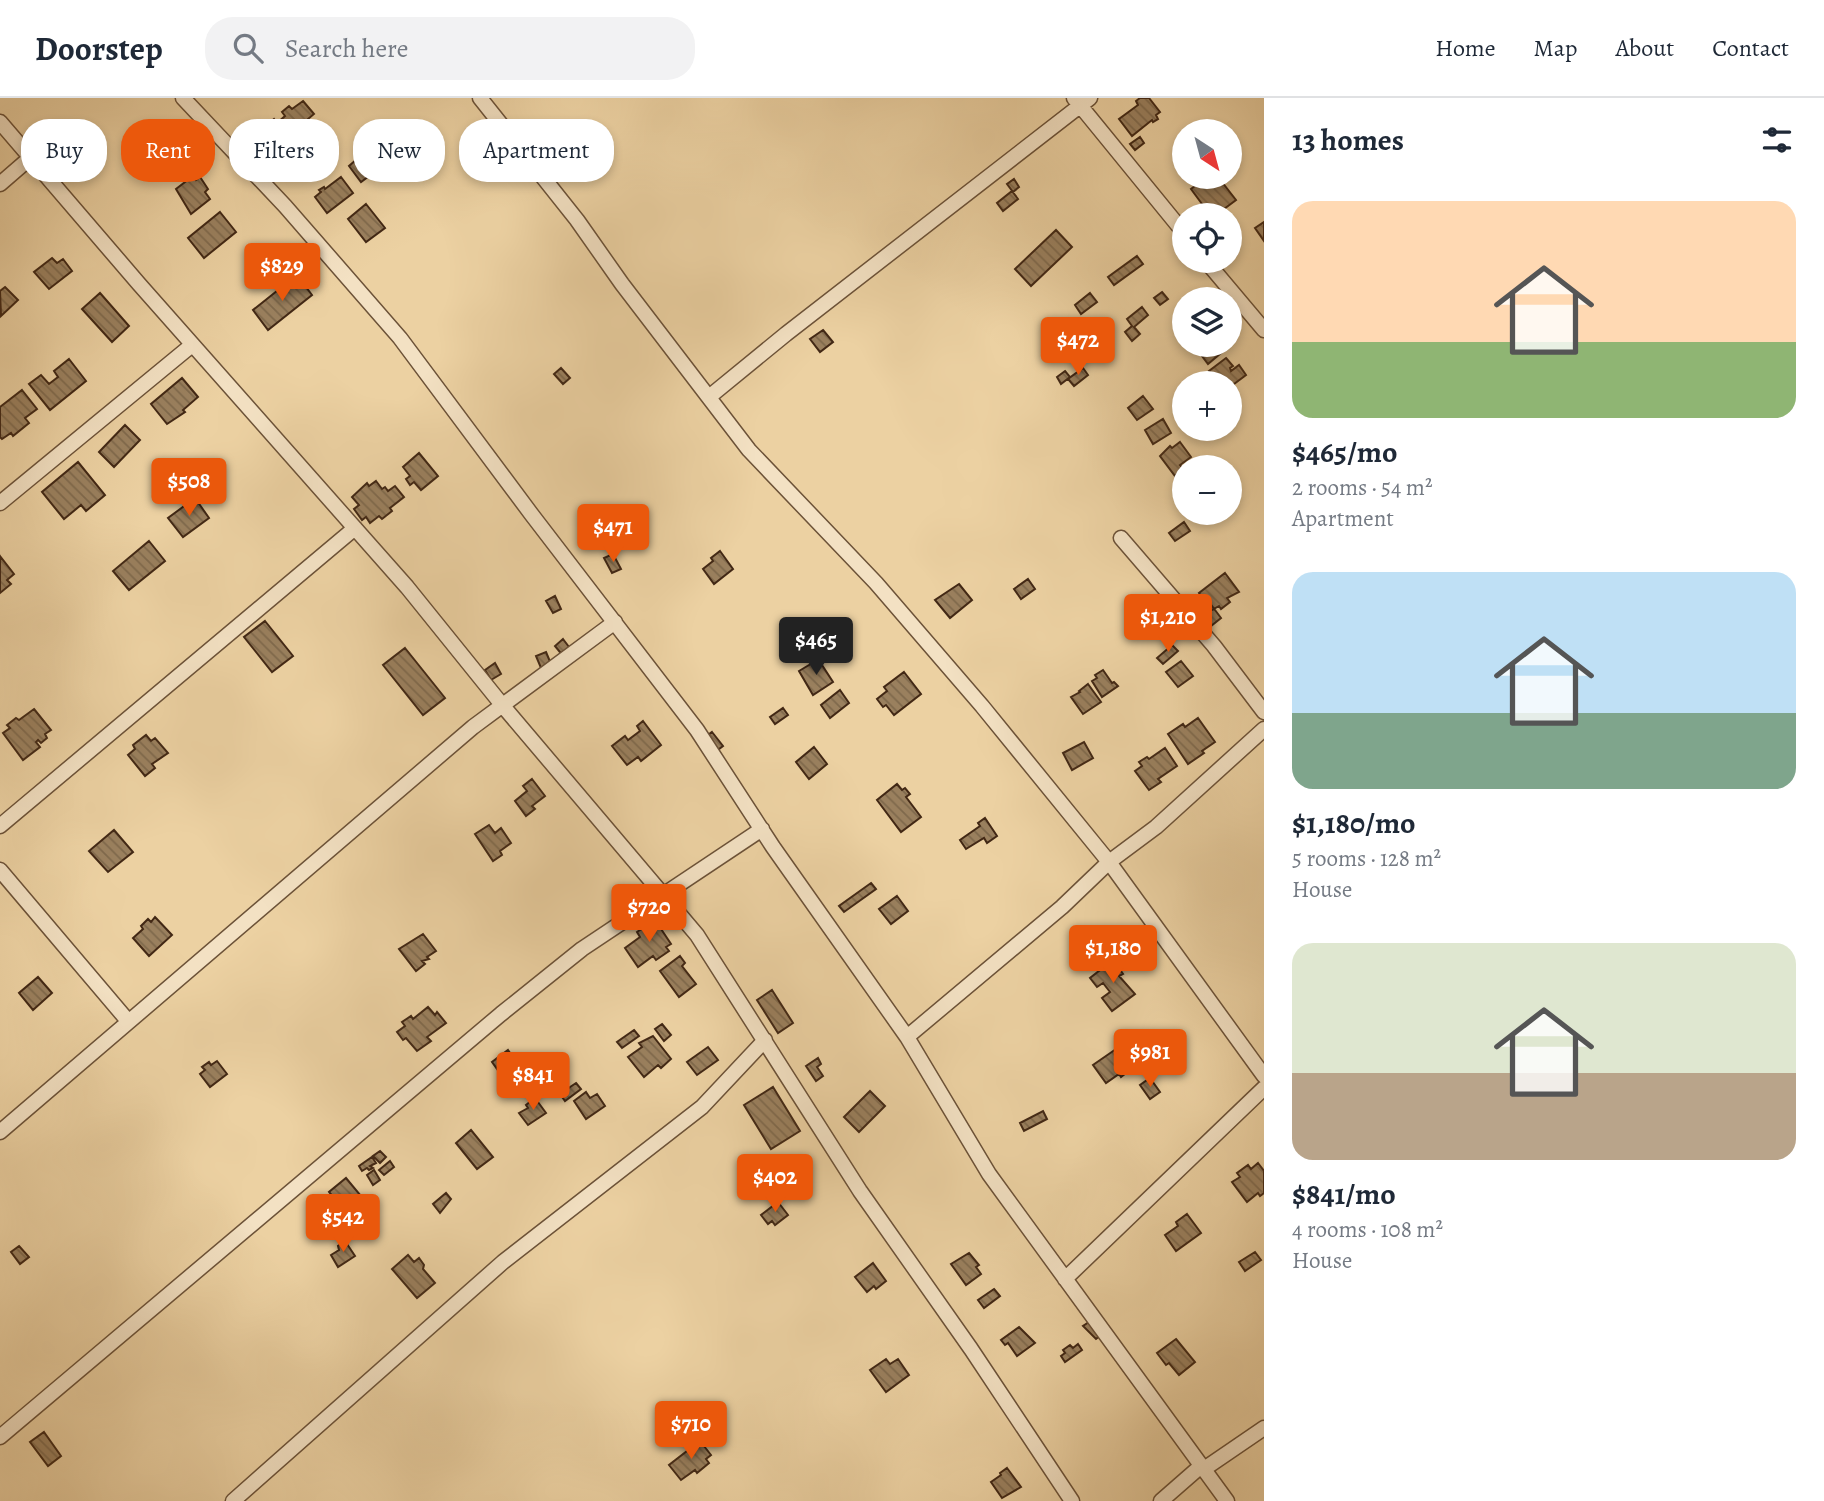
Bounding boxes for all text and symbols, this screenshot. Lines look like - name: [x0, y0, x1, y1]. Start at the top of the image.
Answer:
- search box: [205, 17, 695, 80]
- text: Doorstep: [35, 26, 163, 71]
- icon: search: [229, 29, 267, 67]
- text: Search here: [285, 31, 408, 66]
- text: Home: [1435, 32, 1496, 64]
- text: Map: [1534, 32, 1578, 64]
- text: About: [1616, 32, 1674, 64]
- text: Contact: [1712, 32, 1789, 64]
- chip: Buy: [21, 119, 107, 182]
- chip: Rent: [121, 119, 215, 182]
- chip: Filters: [229, 119, 339, 182]
- chip: New: [353, 119, 445, 182]
- chip: Apartment: [459, 119, 614, 182]
- north arrow: [1172, 119, 1242, 189]
- map controls: [1172, 119, 1242, 525]
- text: 13 homes: [1292, 120, 1404, 160]
- icon: filters: [1758, 121, 1796, 159]
- button: locate: [1172, 203, 1242, 273]
- pin: $829: [241, 244, 323, 303]
- icon: home: [1481, 247, 1607, 373]
- text: $829: [260, 250, 304, 281]
- button: layers: [1172, 287, 1242, 357]
- pin: $472: [1037, 317, 1119, 377]
- text: $472: [1057, 324, 1099, 355]
- button: +: [1172, 371, 1242, 441]
- text: $465/mo: [1292, 432, 1397, 472]
- button: −: [1172, 455, 1242, 525]
- pin: $508: [148, 458, 230, 518]
- text: $508: [167, 465, 211, 496]
- text: 2 rooms · 54 m²: [1292, 472, 1433, 503]
- text: Apartment: [1292, 503, 1394, 534]
- pin: $471: [572, 504, 654, 564]
- text: $471: [593, 511, 633, 542]
- pin: $1,210: [1111, 594, 1225, 654]
- text: $1,210: [1140, 601, 1196, 632]
- pin: $465: [775, 618, 857, 677]
- icon: home: [1481, 618, 1607, 744]
- text: $465: [795, 624, 837, 655]
- text: $1,180/mo: [1292, 803, 1416, 843]
- text: 5 rooms · 128 m²: [1292, 843, 1441, 874]
- text: House: [1292, 874, 1352, 905]
- pin: $720: [608, 884, 690, 944]
- text: $720: [627, 891, 671, 922]
- pin: $1,180: [1056, 926, 1170, 985]
- text: $1,180: [1085, 932, 1141, 963]
- icon: home: [1481, 989, 1607, 1115]
- pin: $981: [1109, 1030, 1191, 1089]
- text: $981: [1130, 1036, 1170, 1067]
- pin: $841: [492, 1052, 574, 1112]
- text: $841: [513, 1059, 553, 1090]
- pin: $402: [734, 1154, 816, 1214]
- text: $402: [753, 1161, 797, 1192]
- text: $841/mo: [1292, 1174, 1396, 1214]
- pin: $542: [302, 1194, 384, 1254]
- text: $542: [322, 1201, 364, 1232]
- text: 4 rooms · 108 m²: [1292, 1214, 1443, 1245]
- text: House: [1292, 1245, 1352, 1276]
- pin: $710: [650, 1402, 732, 1461]
- text: $710: [671, 1408, 711, 1439]

